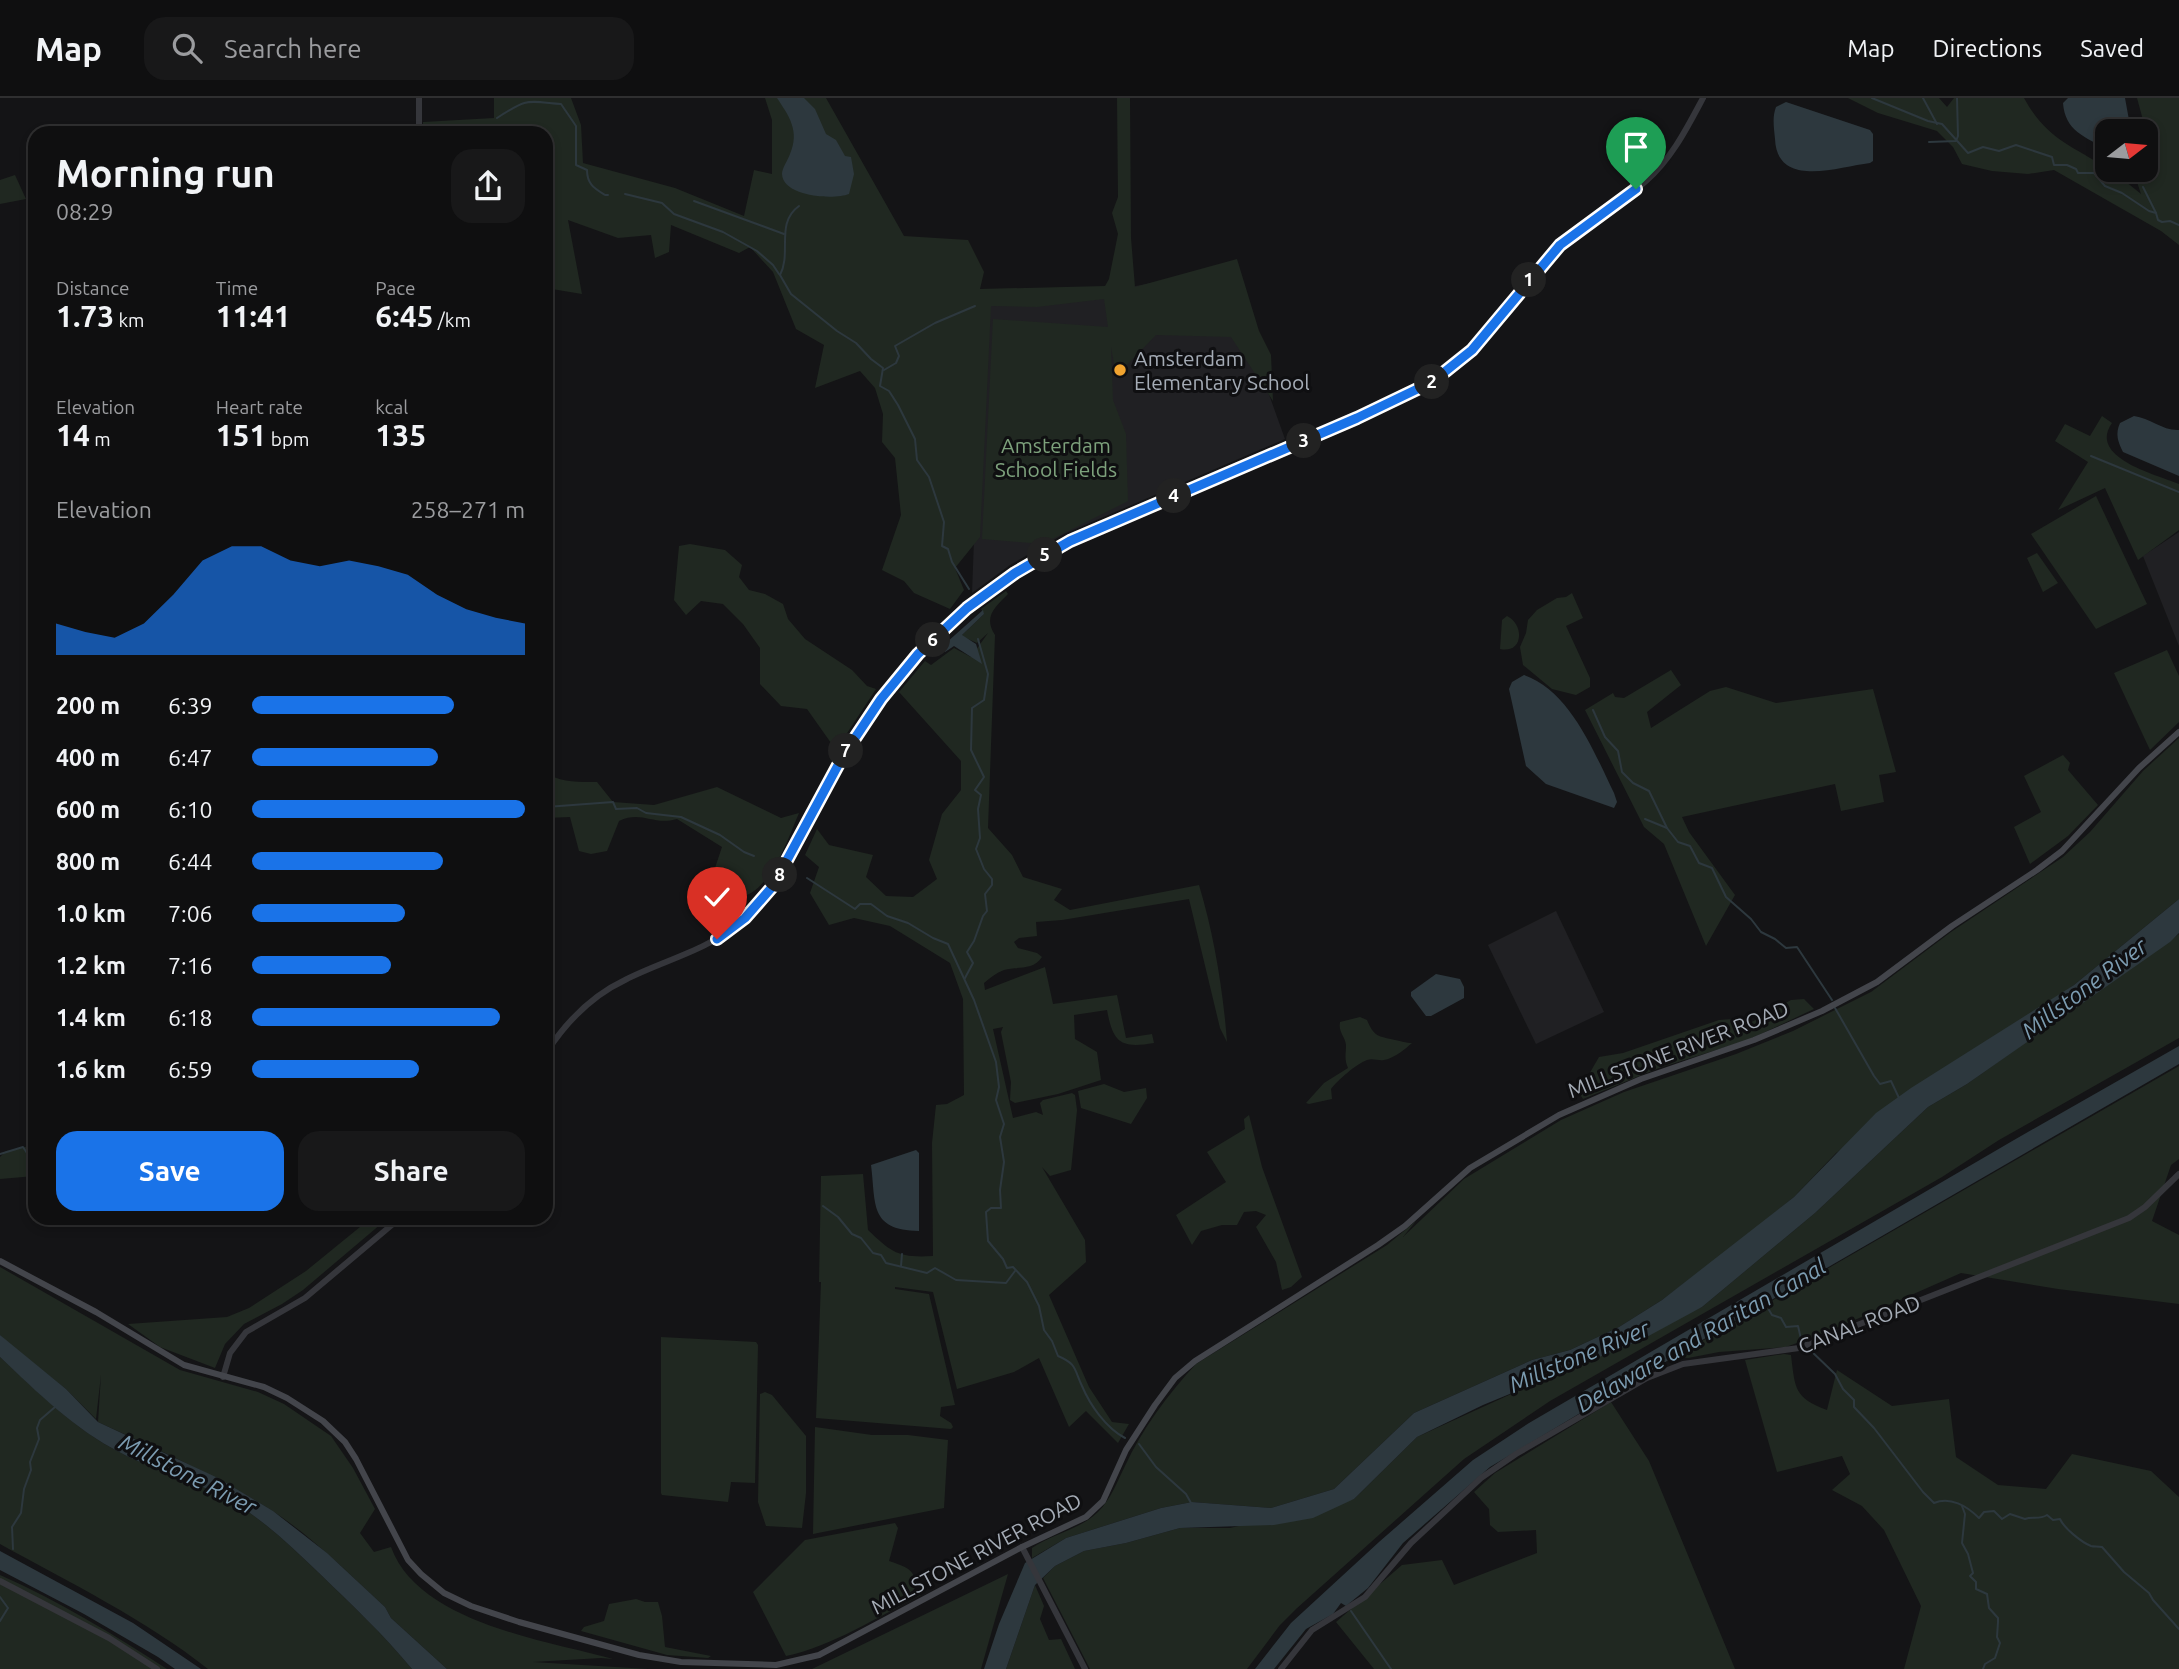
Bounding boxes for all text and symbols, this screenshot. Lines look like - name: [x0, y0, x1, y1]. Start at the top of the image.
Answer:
- search box: [144, 17, 634, 80]
- icon: search: [168, 29, 206, 67]
- text: Map: [35, 30, 102, 67]
- text: Search here: [224, 34, 362, 63]
- text: Map: [1847, 35, 1894, 62]
- text: Directions: [1932, 35, 2042, 62]
- text: Saved: [2080, 35, 2144, 62]
- pin: [1606, 117, 1666, 189]
- north arrow: [2095, 119, 2158, 182]
- map controls: [2095, 119, 2158, 182]
- icon: arrive: [1617, 128, 1655, 166]
- button: share: [451, 149, 525, 223]
- text: Morning run: [56, 152, 275, 194]
- text: 08:29: [56, 199, 114, 224]
- pin: 1: [1512, 262, 1546, 298]
- text: 1: [1523, 268, 1534, 290]
- text: Distance: [56, 277, 130, 299]
- text: Time: [216, 277, 258, 299]
- text: Pace: [375, 277, 416, 299]
- text: 1.73: [56, 299, 114, 333]
- text: 11:41: [216, 299, 291, 333]
- text: 6:45: [375, 299, 433, 333]
- text: km: [114, 309, 144, 331]
- text: /km: [433, 309, 471, 331]
- place label: Amsterdam Elementary School: [1134, 346, 1310, 394]
- marker: Amsterdam Elementary School: [1112, 362, 1128, 378]
- pin: 2: [1414, 364, 1450, 400]
- text: 2: [1426, 370, 1437, 392]
- text: Elevation: [56, 396, 135, 418]
- text: Heart rate: [216, 396, 303, 418]
- text: kcal: [375, 396, 408, 418]
- text: 14: [56, 418, 90, 452]
- text: 151: [216, 418, 266, 452]
- text: 135: [375, 418, 426, 452]
- pin: 3: [1286, 424, 1322, 458]
- text: m: [90, 428, 111, 450]
- text: bpm: [266, 428, 309, 450]
- text: 3: [1298, 429, 1309, 451]
- park label: Amsterdam School Fields: [995, 433, 1117, 481]
- pin: 4: [1156, 478, 1192, 514]
- text: 4: [1168, 484, 1179, 506]
- text: Elevation: [56, 497, 152, 522]
- text: 258–271 m: [411, 497, 525, 522]
- pin: 5: [1028, 538, 1062, 573]
- text: 5: [1039, 543, 1050, 565]
- pin: 6: [916, 622, 950, 658]
- text: 6: [927, 628, 938, 650]
- text: 200 m: [56, 693, 120, 718]
- text: 6:39: [168, 693, 213, 718]
- pin: 7: [828, 734, 864, 768]
- text: 7: [840, 739, 851, 761]
- text: 400 m: [56, 745, 120, 770]
- text: 6:47: [168, 745, 213, 770]
- text: 600 m: [56, 797, 120, 822]
- text: 6:10: [168, 797, 213, 822]
- text: 800 m: [56, 849, 120, 874]
- text: 6:44: [168, 849, 213, 874]
- pin: 8: [762, 858, 798, 892]
- text: 8: [774, 863, 785, 885]
- pin: [687, 867, 747, 939]
- icon: check: [698, 878, 736, 916]
- text: 1.0 km: [56, 901, 126, 926]
- text: 7:06: [168, 901, 213, 926]
- water label: Millstone River: [2017, 932, 2152, 1043]
- text: 1.2 km: [56, 953, 126, 978]
- text: 7:16: [168, 953, 213, 978]
- street label: MILLSTONE RIVER ROAD: [1564, 996, 1792, 1102]
- text: 1.4 km: [56, 1005, 126, 1030]
- text: 6:18: [168, 1005, 213, 1030]
- text: 1.6 km: [56, 1057, 126, 1082]
- text: 6:59: [168, 1057, 213, 1082]
- button: Save: [56, 1131, 284, 1211]
- button: Share: [298, 1131, 525, 1211]
- water label: Delaware and Raritan Canal: [1572, 1253, 1831, 1417]
- street label: CANAL ROAD: [1795, 1290, 1923, 1358]
- water label: Millstone River: [1505, 1315, 1654, 1397]
- water label: Millstone River: [115, 1429, 262, 1520]
- street label: MILLSTONE RIVER ROAD: [867, 1487, 1085, 1619]

